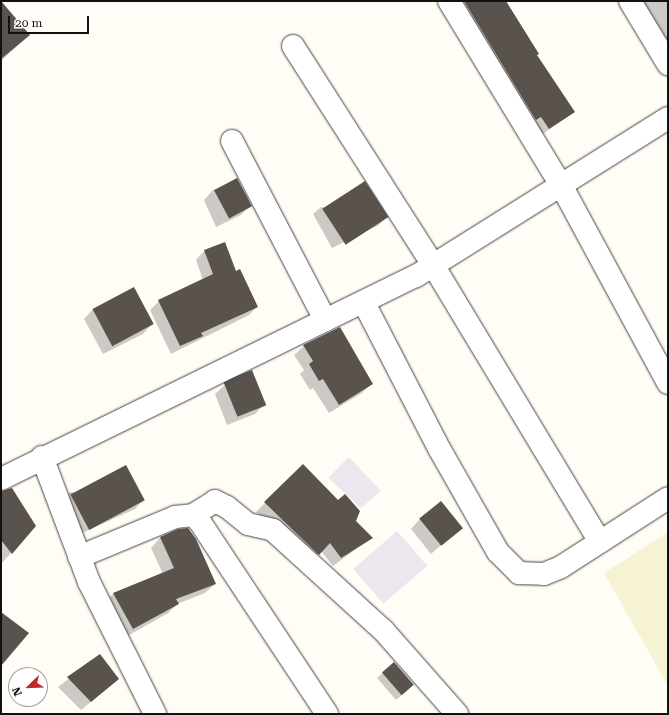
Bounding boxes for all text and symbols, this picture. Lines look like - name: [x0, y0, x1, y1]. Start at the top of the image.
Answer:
- scale bar: [10, 8, 91, 34]
- text: 20 m: [15, 16, 42, 30]
- north arrow: [8, 667, 48, 707]
- text: N: [10, 685, 25, 698]

